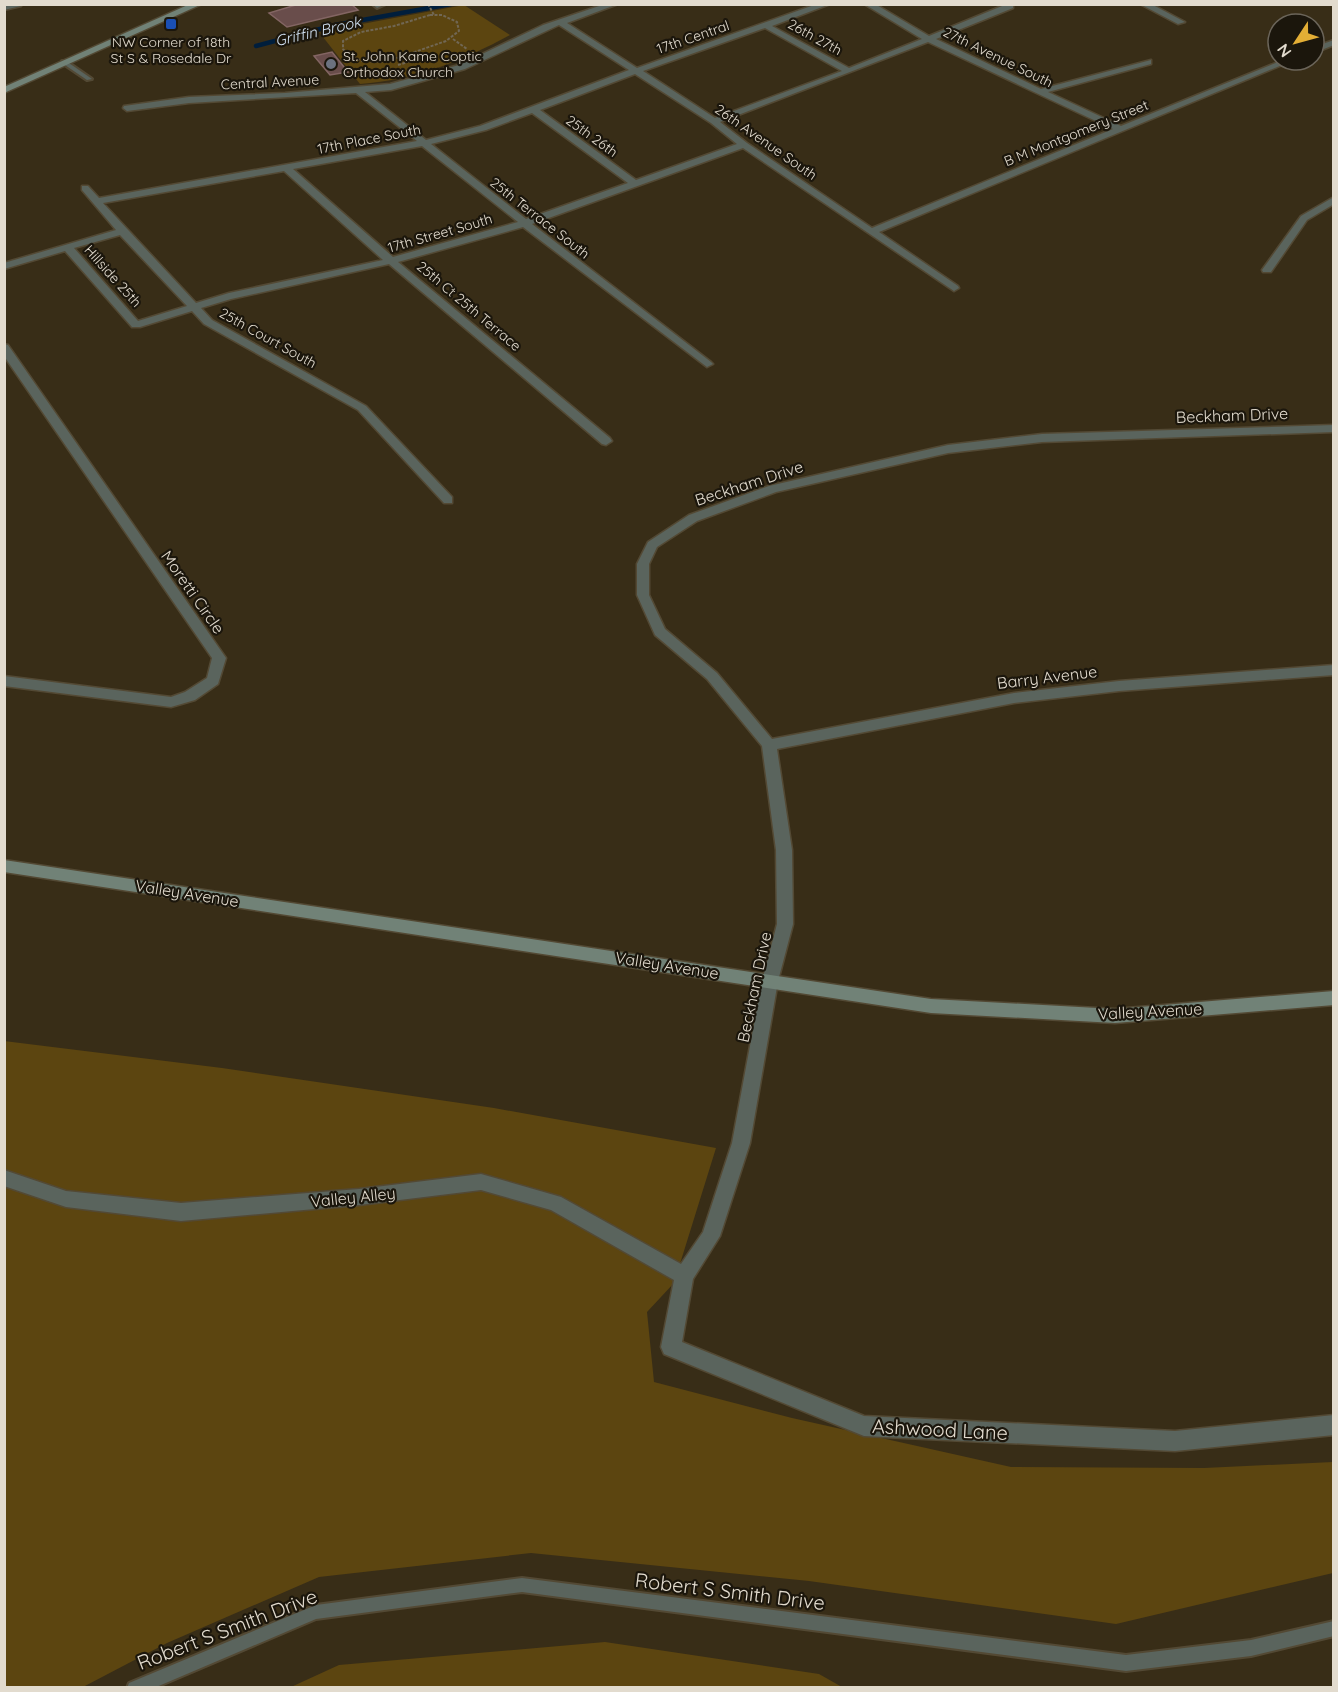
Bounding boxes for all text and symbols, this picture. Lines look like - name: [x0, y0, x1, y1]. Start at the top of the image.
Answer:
- water label: Griffin Brook: [273, 11, 365, 50]
- north arrow: [1266, 12, 1326, 72]
- street label: 26th 27th: [785, 15, 845, 59]
- street label: 17th Central: [654, 16, 732, 58]
- marker: NW Corner of 18th St S & Rosedale Dr: [164, 17, 178, 31]
- street label: 27th Avenue South: [940, 23, 1056, 91]
- place label: NW Corner of 18th St S & Rosedale Dr: [111, 33, 232, 67]
- text: N: [1272, 40, 1295, 61]
- place label: St. John Kame Coptic Orthodox Church: [343, 47, 482, 81]
- marker: St. John Kame Coptic Orthodox Church: [324, 57, 338, 71]
- street label: Central Avenue: [220, 70, 320, 94]
- street label: B M Montgomery Street: [1001, 96, 1151, 170]
- street label: 26th Avenue South: [711, 100, 821, 184]
- street label: 25th 26th: [562, 111, 622, 161]
- street label: 17th Place South: [316, 120, 422, 158]
- street label: 25th Terrace South: [487, 173, 593, 263]
- street label: 17th Street South: [386, 209, 494, 257]
- street label: Hillside 25th: [80, 241, 146, 311]
- street label: 25th Ct 25th Terrace: [413, 257, 525, 355]
- street label: 25th Court South: [216, 304, 320, 372]
- street label: Beckham Drive: [1175, 403, 1289, 427]
- street label: Beckham Drive: [692, 456, 806, 510]
- street label: Moretti Circle: [157, 547, 229, 637]
- street label: Barry Avenue: [996, 661, 1098, 693]
- street label: Valley Avenue: [134, 875, 240, 911]
- street label: Beckham Drive: [733, 930, 775, 1044]
- street label: Valley Avenue: [614, 947, 720, 983]
- street label: Valley Avenue: [1097, 998, 1203, 1024]
- street label: Valley Alley: [310, 1183, 396, 1211]
- street label: Ashwood Lane: [871, 1413, 1009, 1445]
- street label: Robert S Smith Drive: [634, 1567, 826, 1615]
- street label: Robert S Smith Drive: [133, 1583, 321, 1675]

